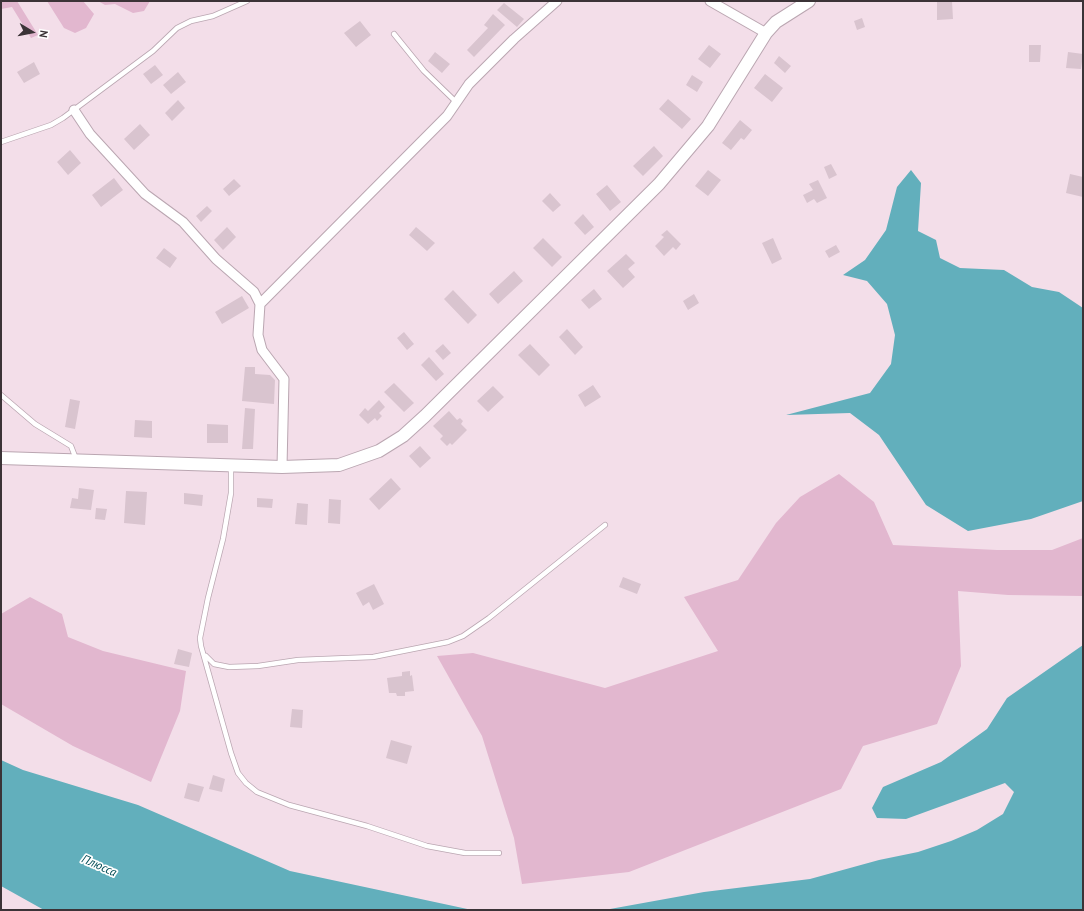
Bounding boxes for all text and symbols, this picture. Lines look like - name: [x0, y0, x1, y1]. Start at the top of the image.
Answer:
- north arrow: [12, 12, 52, 52]
- text: N: [36, 29, 51, 39]
- water label: Плюсса: [79, 852, 119, 880]

